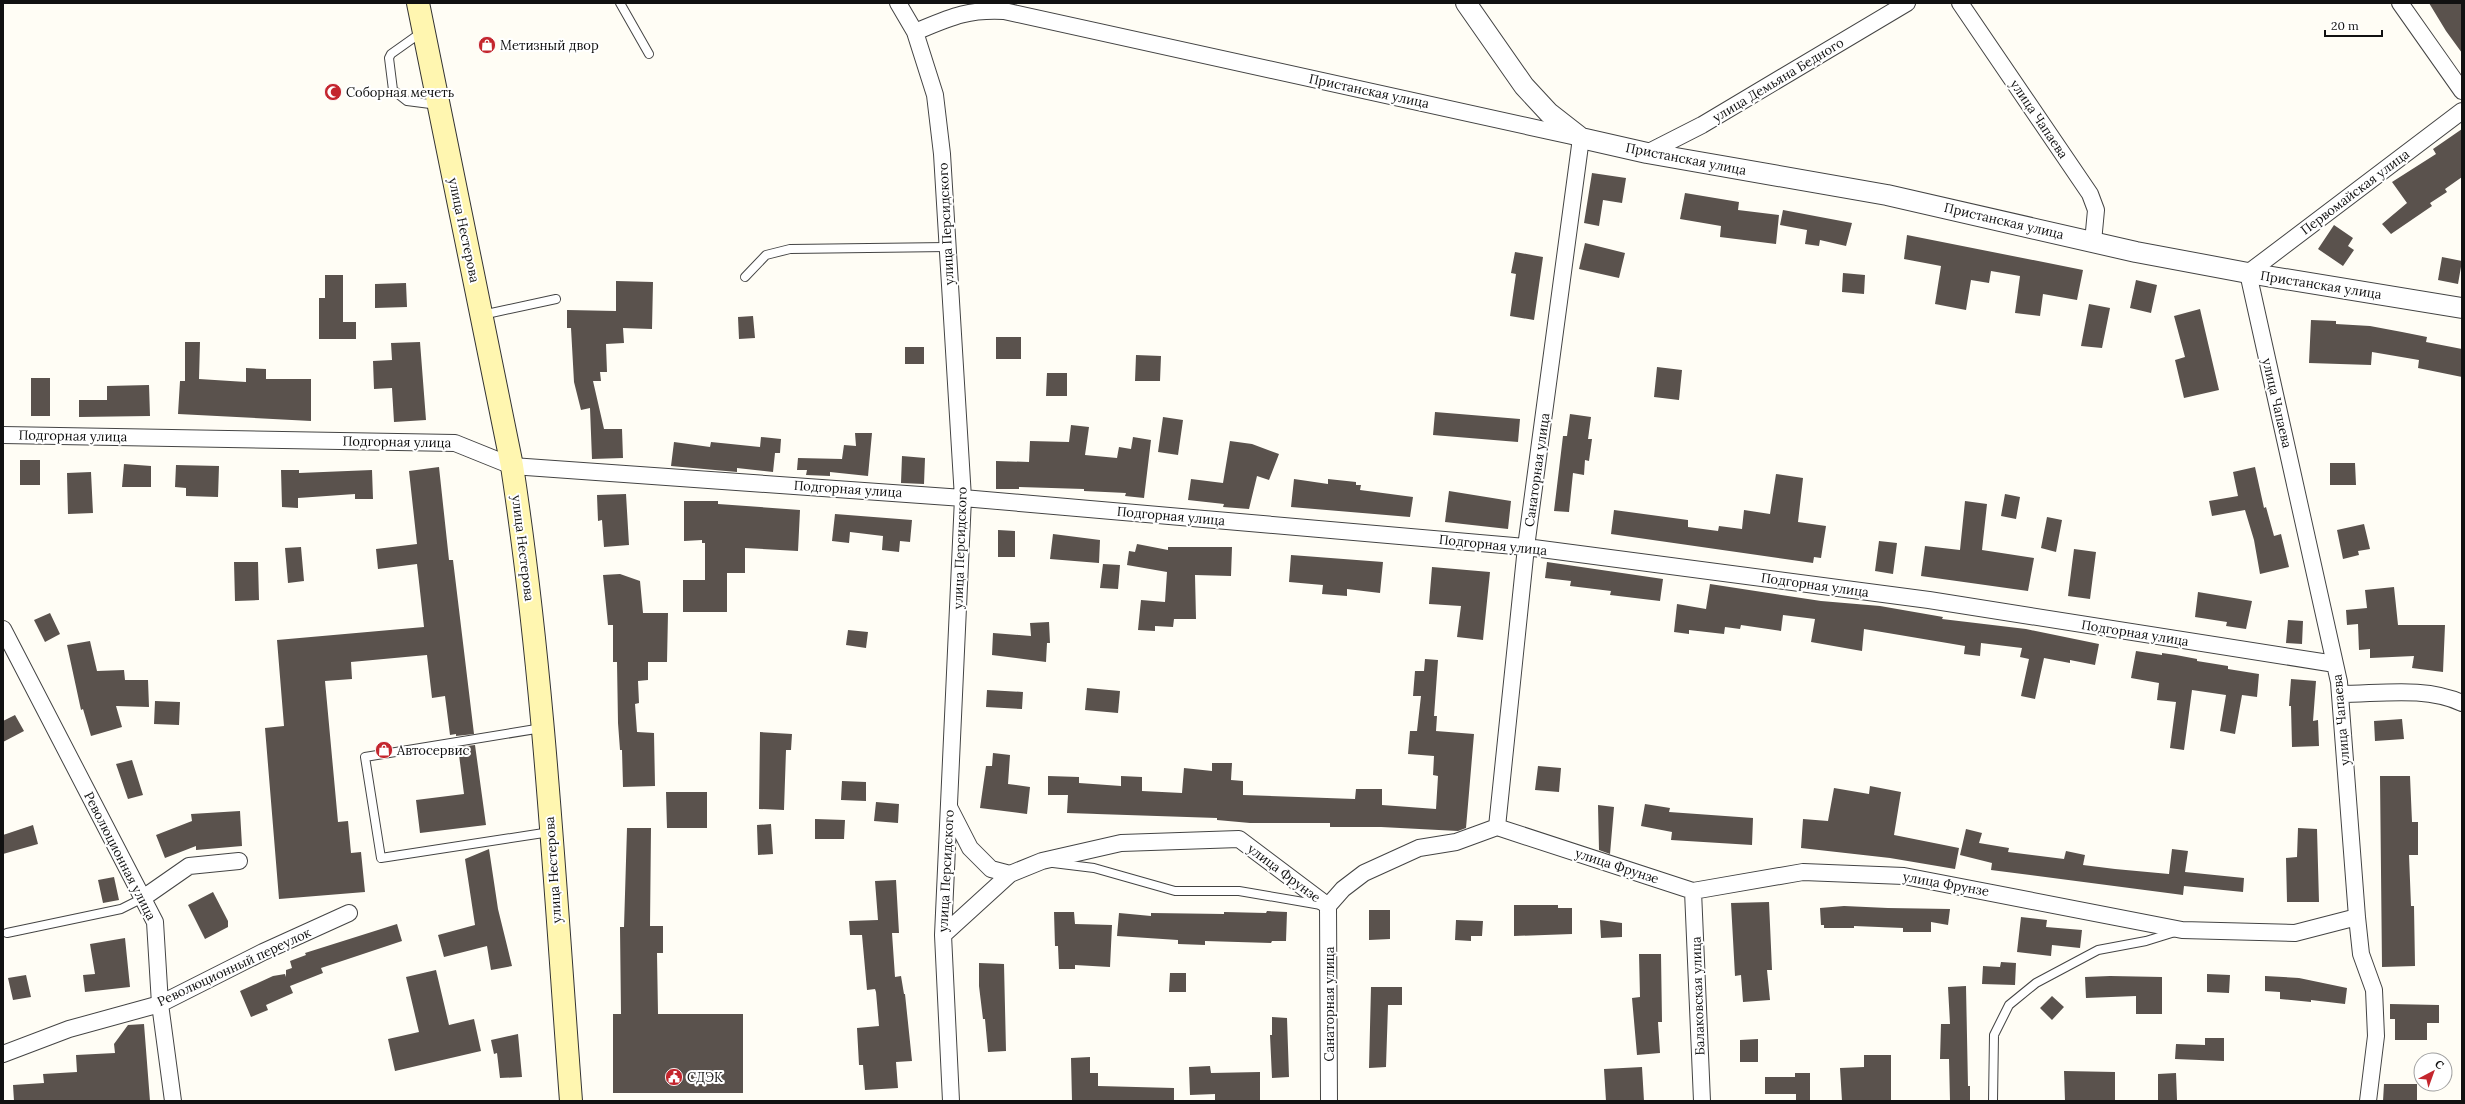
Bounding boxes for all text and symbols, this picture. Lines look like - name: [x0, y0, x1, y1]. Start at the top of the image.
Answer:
- scale bar: [2325, 12, 2382, 38]
- text: 20 m: [2331, 18, 2359, 33]
- street label: улица Демьяна Бедного: [1709, 34, 1847, 126]
- shop icon: Метизный двор: [477, 35, 497, 55]
- place label: Метизный двор: [500, 37, 599, 54]
- street label: Пристанская улица: [1307, 70, 1431, 112]
- street label: улица Чапаева: [2006, 76, 2072, 162]
- mosque icon: Соборная мечеть: [323, 82, 343, 102]
- place label: Соборная мечеть: [346, 84, 455, 101]
- street label: Пристанская улица: [1624, 139, 1748, 179]
- street label: Первомайская улица: [2297, 145, 2413, 238]
- street label: улица Персидского: [934, 162, 958, 286]
- street label: улица Нестерова: [445, 176, 483, 284]
- street label: Пристанская улица: [1942, 199, 2066, 243]
- street label: Пристанская улица: [2259, 267, 2383, 303]
- street label: улица Чапаева: [2258, 356, 2296, 450]
- street label: Санаторная улица: [1521, 412, 1553, 528]
- street label: Подгорная улица: [19, 427, 128, 445]
- street label: Подгорная улица: [343, 433, 452, 451]
- street label: Подгорная улица: [793, 477, 903, 501]
- street label: улица Персидского: [949, 486, 971, 610]
- street label: улица Нестерова: [508, 494, 538, 602]
- street label: Подгорная улица: [1116, 503, 1226, 529]
- street label: Подгорная улица: [1438, 531, 1548, 559]
- street label: Подгорная улица: [1760, 569, 1870, 601]
- street label: Подгорная улица: [2080, 616, 2190, 650]
- street label: улица Чапаева: [2329, 673, 2353, 766]
- shop icon: Автосервис: [374, 740, 394, 760]
- place label: Автосервис: [396, 742, 470, 759]
- street label: Революционная улица: [80, 789, 160, 923]
- street label: улица Персидского: [934, 809, 958, 933]
- street label: улица Нестерова: [541, 816, 565, 924]
- street label: улица Фрунзе: [1244, 840, 1324, 906]
- street label: улица Фрунзе: [1573, 844, 1661, 888]
- street label: улица Фрунзе: [1902, 868, 1990, 900]
- street label: Революционный переулок: [154, 924, 314, 1010]
- street label: Балаковская улица: [1687, 936, 1709, 1056]
- street label: Санаторная улица: [1321, 946, 1338, 1062]
- north arrow: [2413, 1052, 2453, 1092]
- text: С: [2432, 1057, 2447, 1072]
- public building icon: СДЭК: [664, 1067, 684, 1087]
- place label: СДЭК: [687, 1069, 723, 1086]

